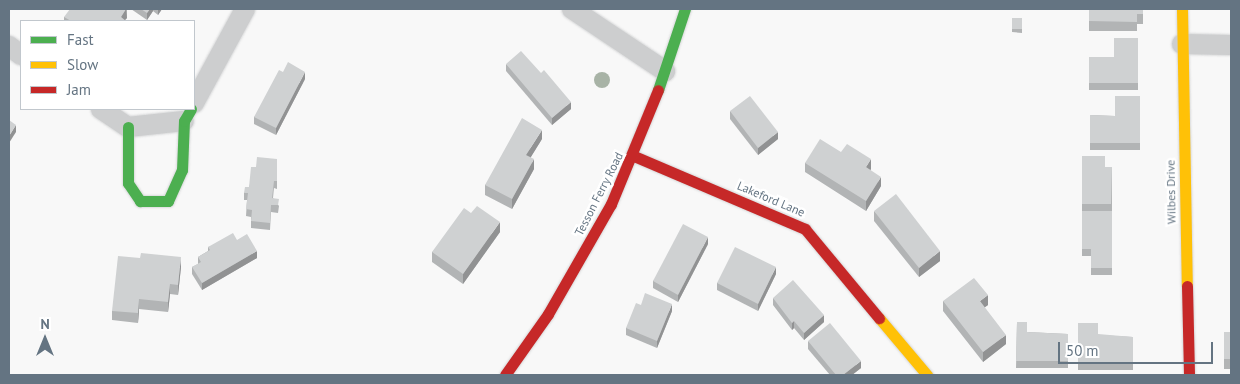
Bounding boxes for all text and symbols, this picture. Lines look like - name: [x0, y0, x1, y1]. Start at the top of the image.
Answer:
- legend: [20, 20, 195, 110]
- text: Fast: [67, 30, 94, 49]
- text: Slow: [67, 55, 98, 74]
- text: Jam: [67, 80, 91, 99]
- street label: Tesson Ferry Road: [572, 150, 626, 238]
- street label: Wilbes Drive: [1163, 160, 1179, 224]
- street label: Lakeford Lane: [735, 178, 807, 220]
- north arrow: [20, 314, 70, 364]
- text: N: [40, 315, 50, 333]
- scale bar: [1060, 332, 1215, 364]
- text: 50 m: [1066, 341, 1099, 360]

